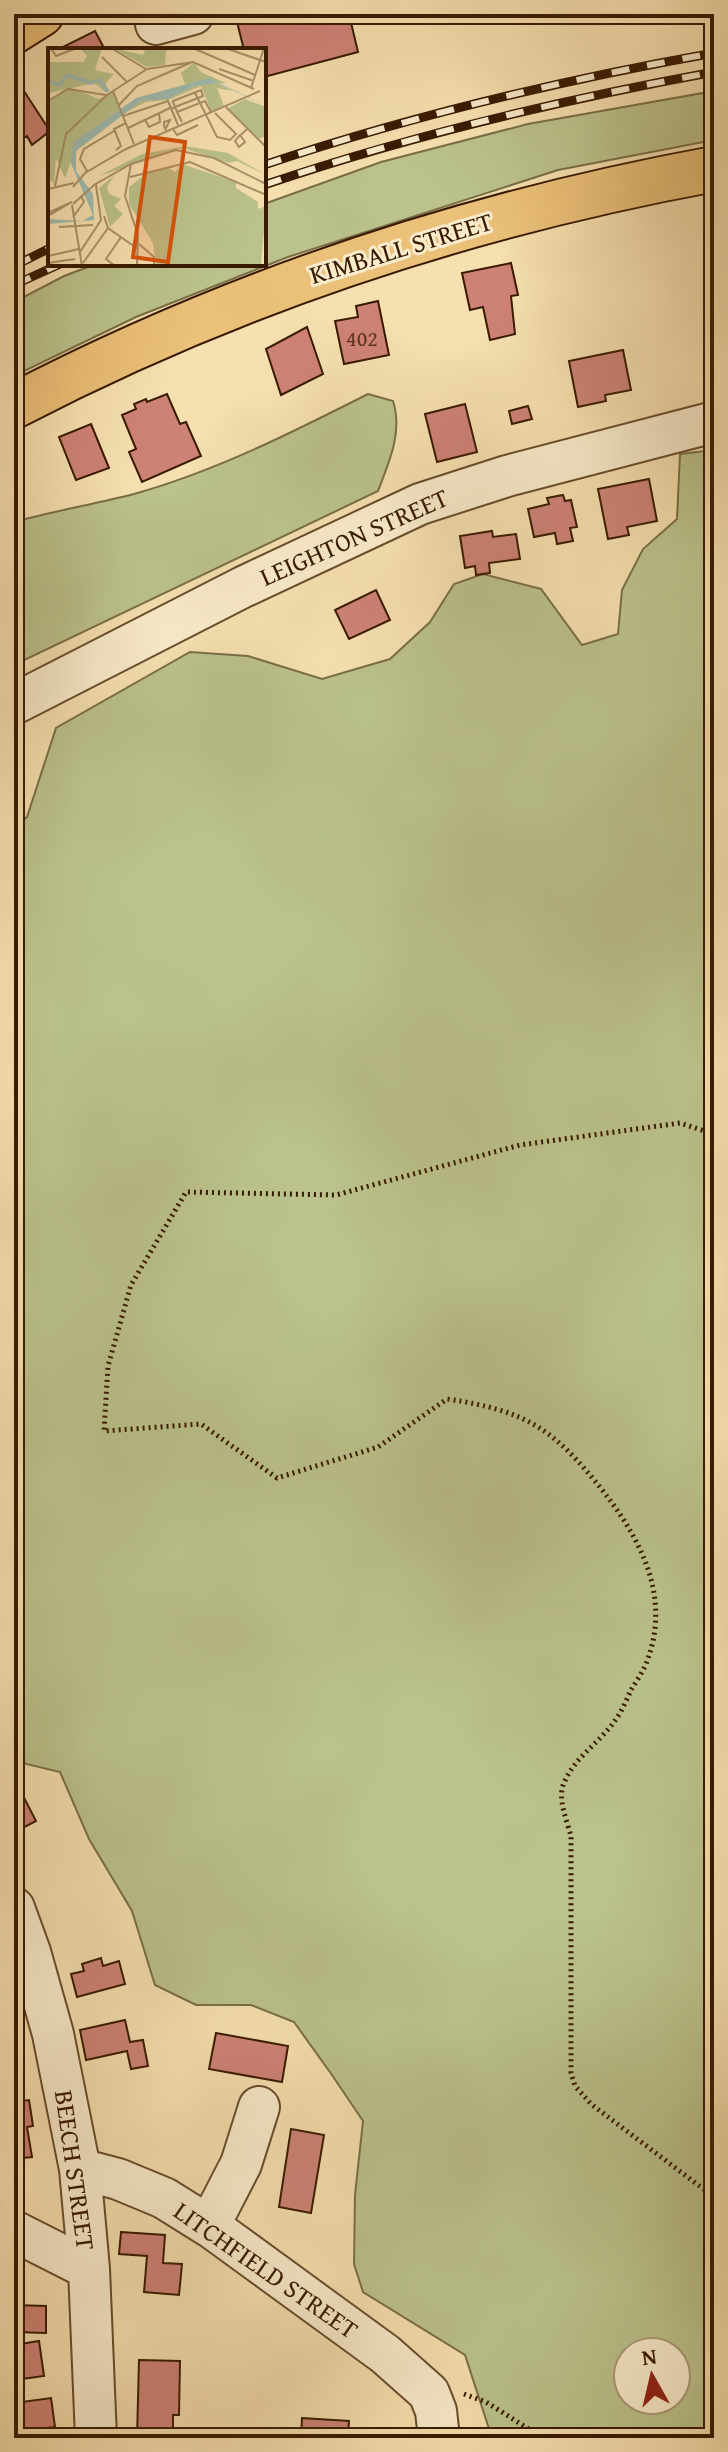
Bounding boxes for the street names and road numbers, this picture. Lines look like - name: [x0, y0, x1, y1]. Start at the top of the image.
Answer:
- street label: KIMBALL STREET: [305, 201, 498, 294]
- street label: LEIGHTON STREET: [253, 477, 455, 596]
- street label: BEECH STREET: [45, 2087, 106, 2253]
- street label: LITCHFIELD STREET: [166, 2191, 367, 2348]

